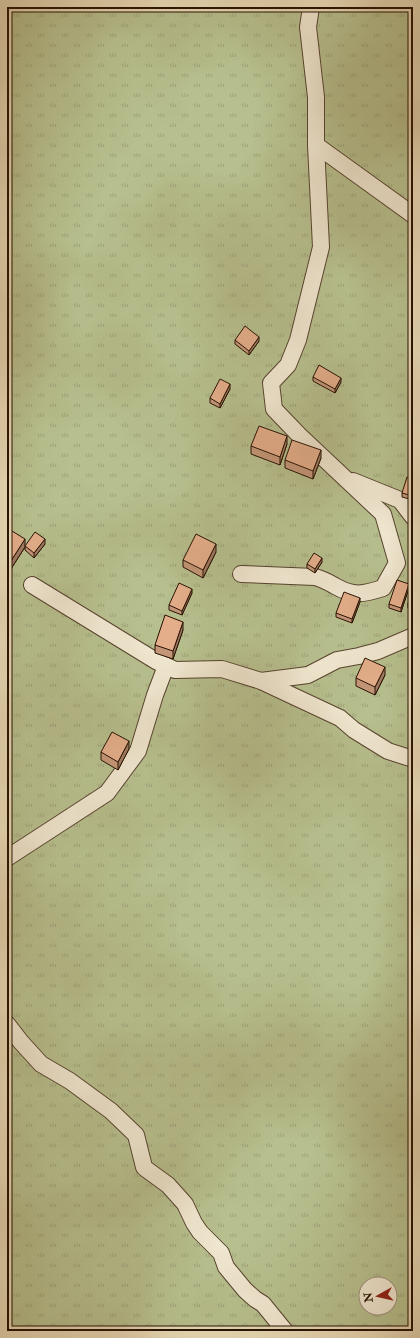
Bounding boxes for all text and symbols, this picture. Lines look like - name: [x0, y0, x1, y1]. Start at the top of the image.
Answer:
- north arrow: [358, 1276, 398, 1316]
- text: N: [361, 1290, 376, 1304]

